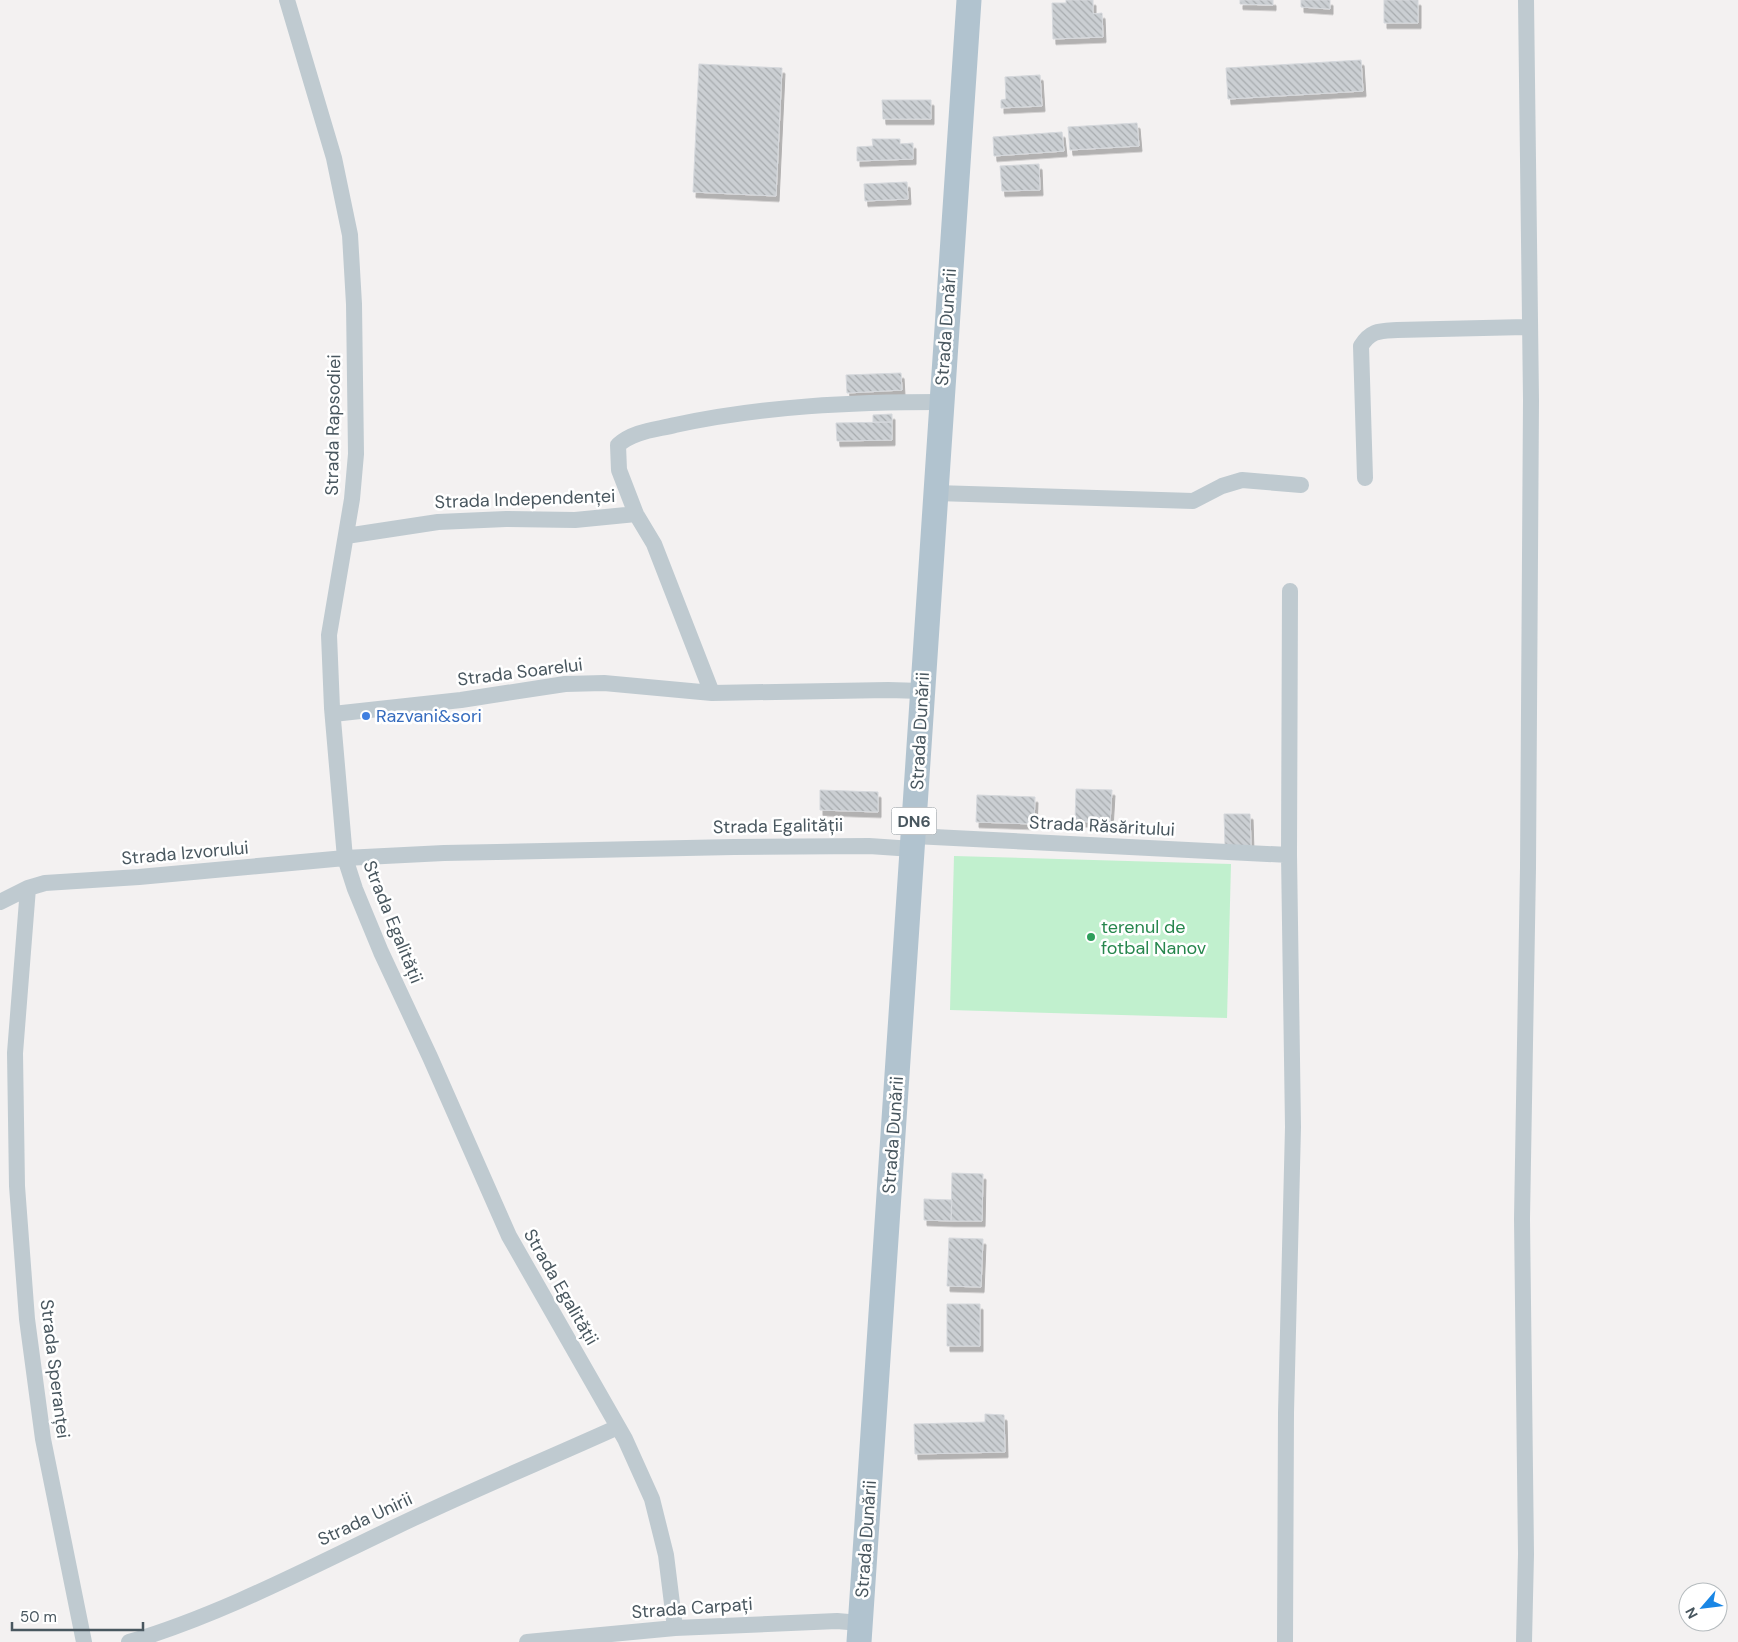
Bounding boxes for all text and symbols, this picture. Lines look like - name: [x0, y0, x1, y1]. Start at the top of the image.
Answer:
- street label: Strada Dunării: [930, 267, 962, 387]
- street label: Strada Rapsodiei: [320, 354, 346, 496]
- street label: Strada Independenței: [434, 484, 616, 514]
- street label: Strada Soarelui: [456, 652, 584, 692]
- street label: Strada Dunării: [905, 671, 935, 791]
- place label: Razvani&sori: [376, 704, 482, 728]
- marker: Razvani&sori: [360, 710, 372, 722]
- road number: DN6: [892, 808, 936, 834]
- street label: Strada Răsăritului: [1029, 810, 1175, 842]
- street label: Strada Egalității: [713, 813, 843, 839]
- street label: Strada Izvorului: [120, 835, 250, 871]
- street label: Strada Egalității: [357, 857, 429, 987]
- place label: terenul de fotbal Nanov: [1101, 915, 1207, 960]
- marker: terenul de fotbal Nanov: [1085, 931, 1097, 943]
- street label: Strada Dunării: [877, 1075, 909, 1195]
- street label: Strada Egalității: [518, 1225, 604, 1349]
- street label: Strada Speranței: [35, 1298, 75, 1440]
- street label: Strada Dunării: [850, 1479, 882, 1599]
- street label: Strada Unirii: [314, 1487, 416, 1551]
- north arrow: [1678, 1582, 1728, 1632]
- street label: Strada Carpați: [631, 1592, 753, 1624]
- scale bar: [12, 1600, 144, 1632]
- text: N: [1681, 1604, 1702, 1622]
- text: 50 m: [20, 1607, 57, 1627]

